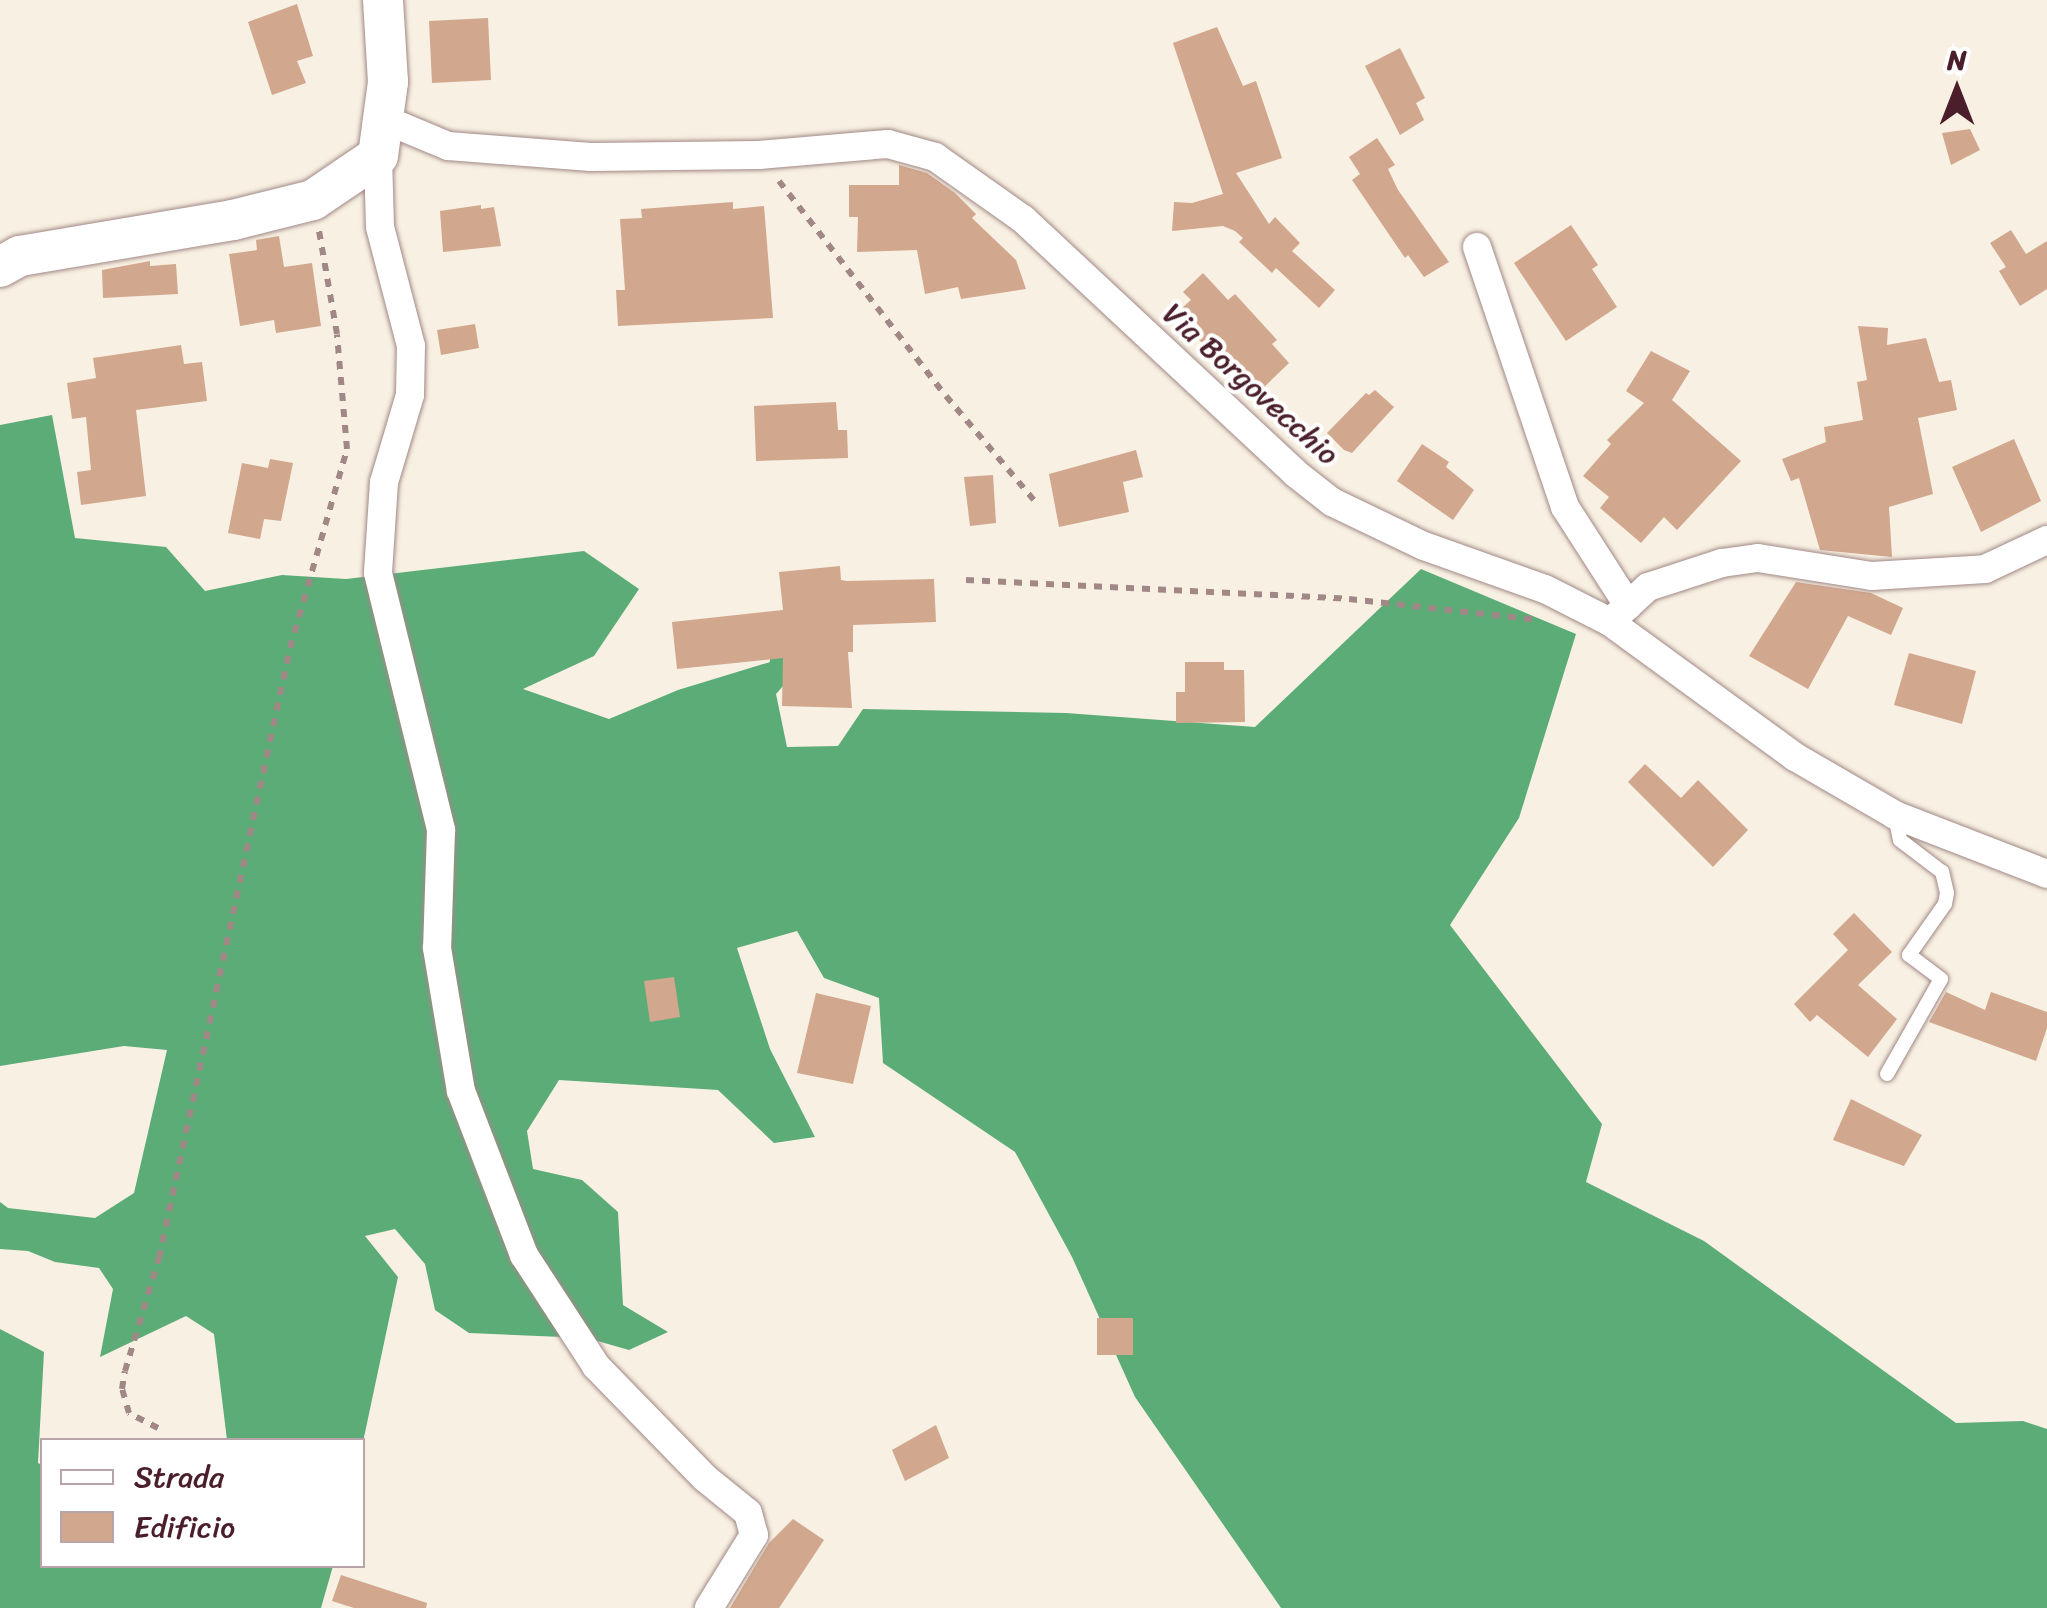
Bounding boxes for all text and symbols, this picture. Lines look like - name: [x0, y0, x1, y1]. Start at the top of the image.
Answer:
- text: N: [1947, 35, 1967, 84]
- north arrow: [1907, 40, 2007, 140]
- street label: Via Borgovecchio: [1156, 296, 1346, 472]
- legend: [40, 1438, 365, 1568]
- text: Strada: [134, 1450, 224, 1504]
- text: Edificio: [134, 1500, 235, 1554]

